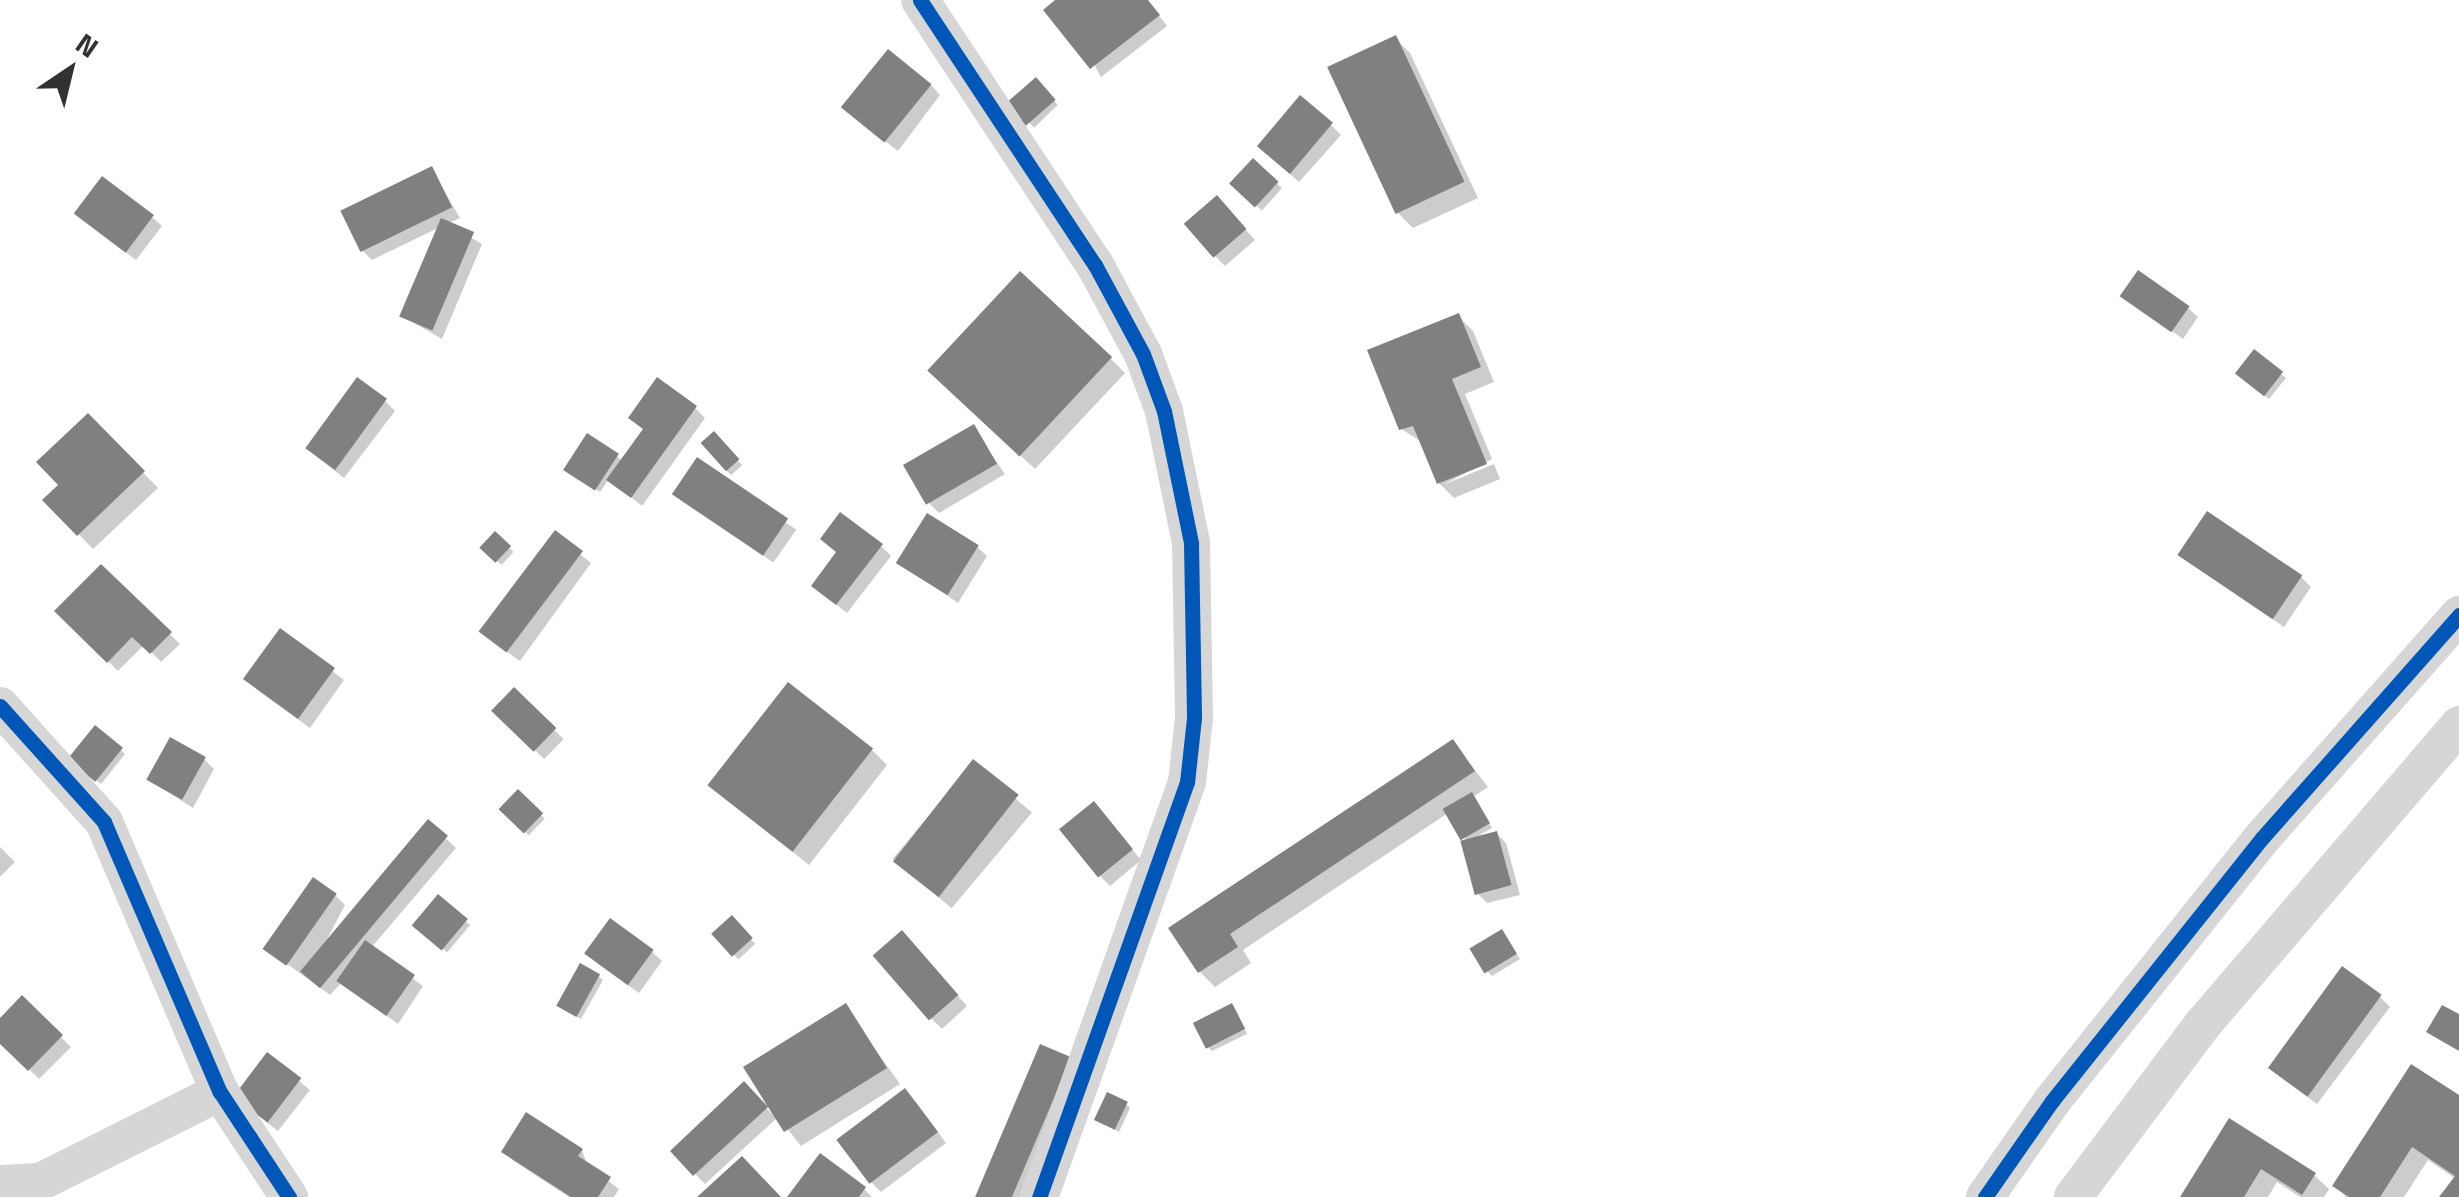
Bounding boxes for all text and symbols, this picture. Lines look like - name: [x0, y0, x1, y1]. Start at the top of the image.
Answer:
- north arrow: [20, 20, 120, 120]
- text: N: [67, 22, 108, 68]

